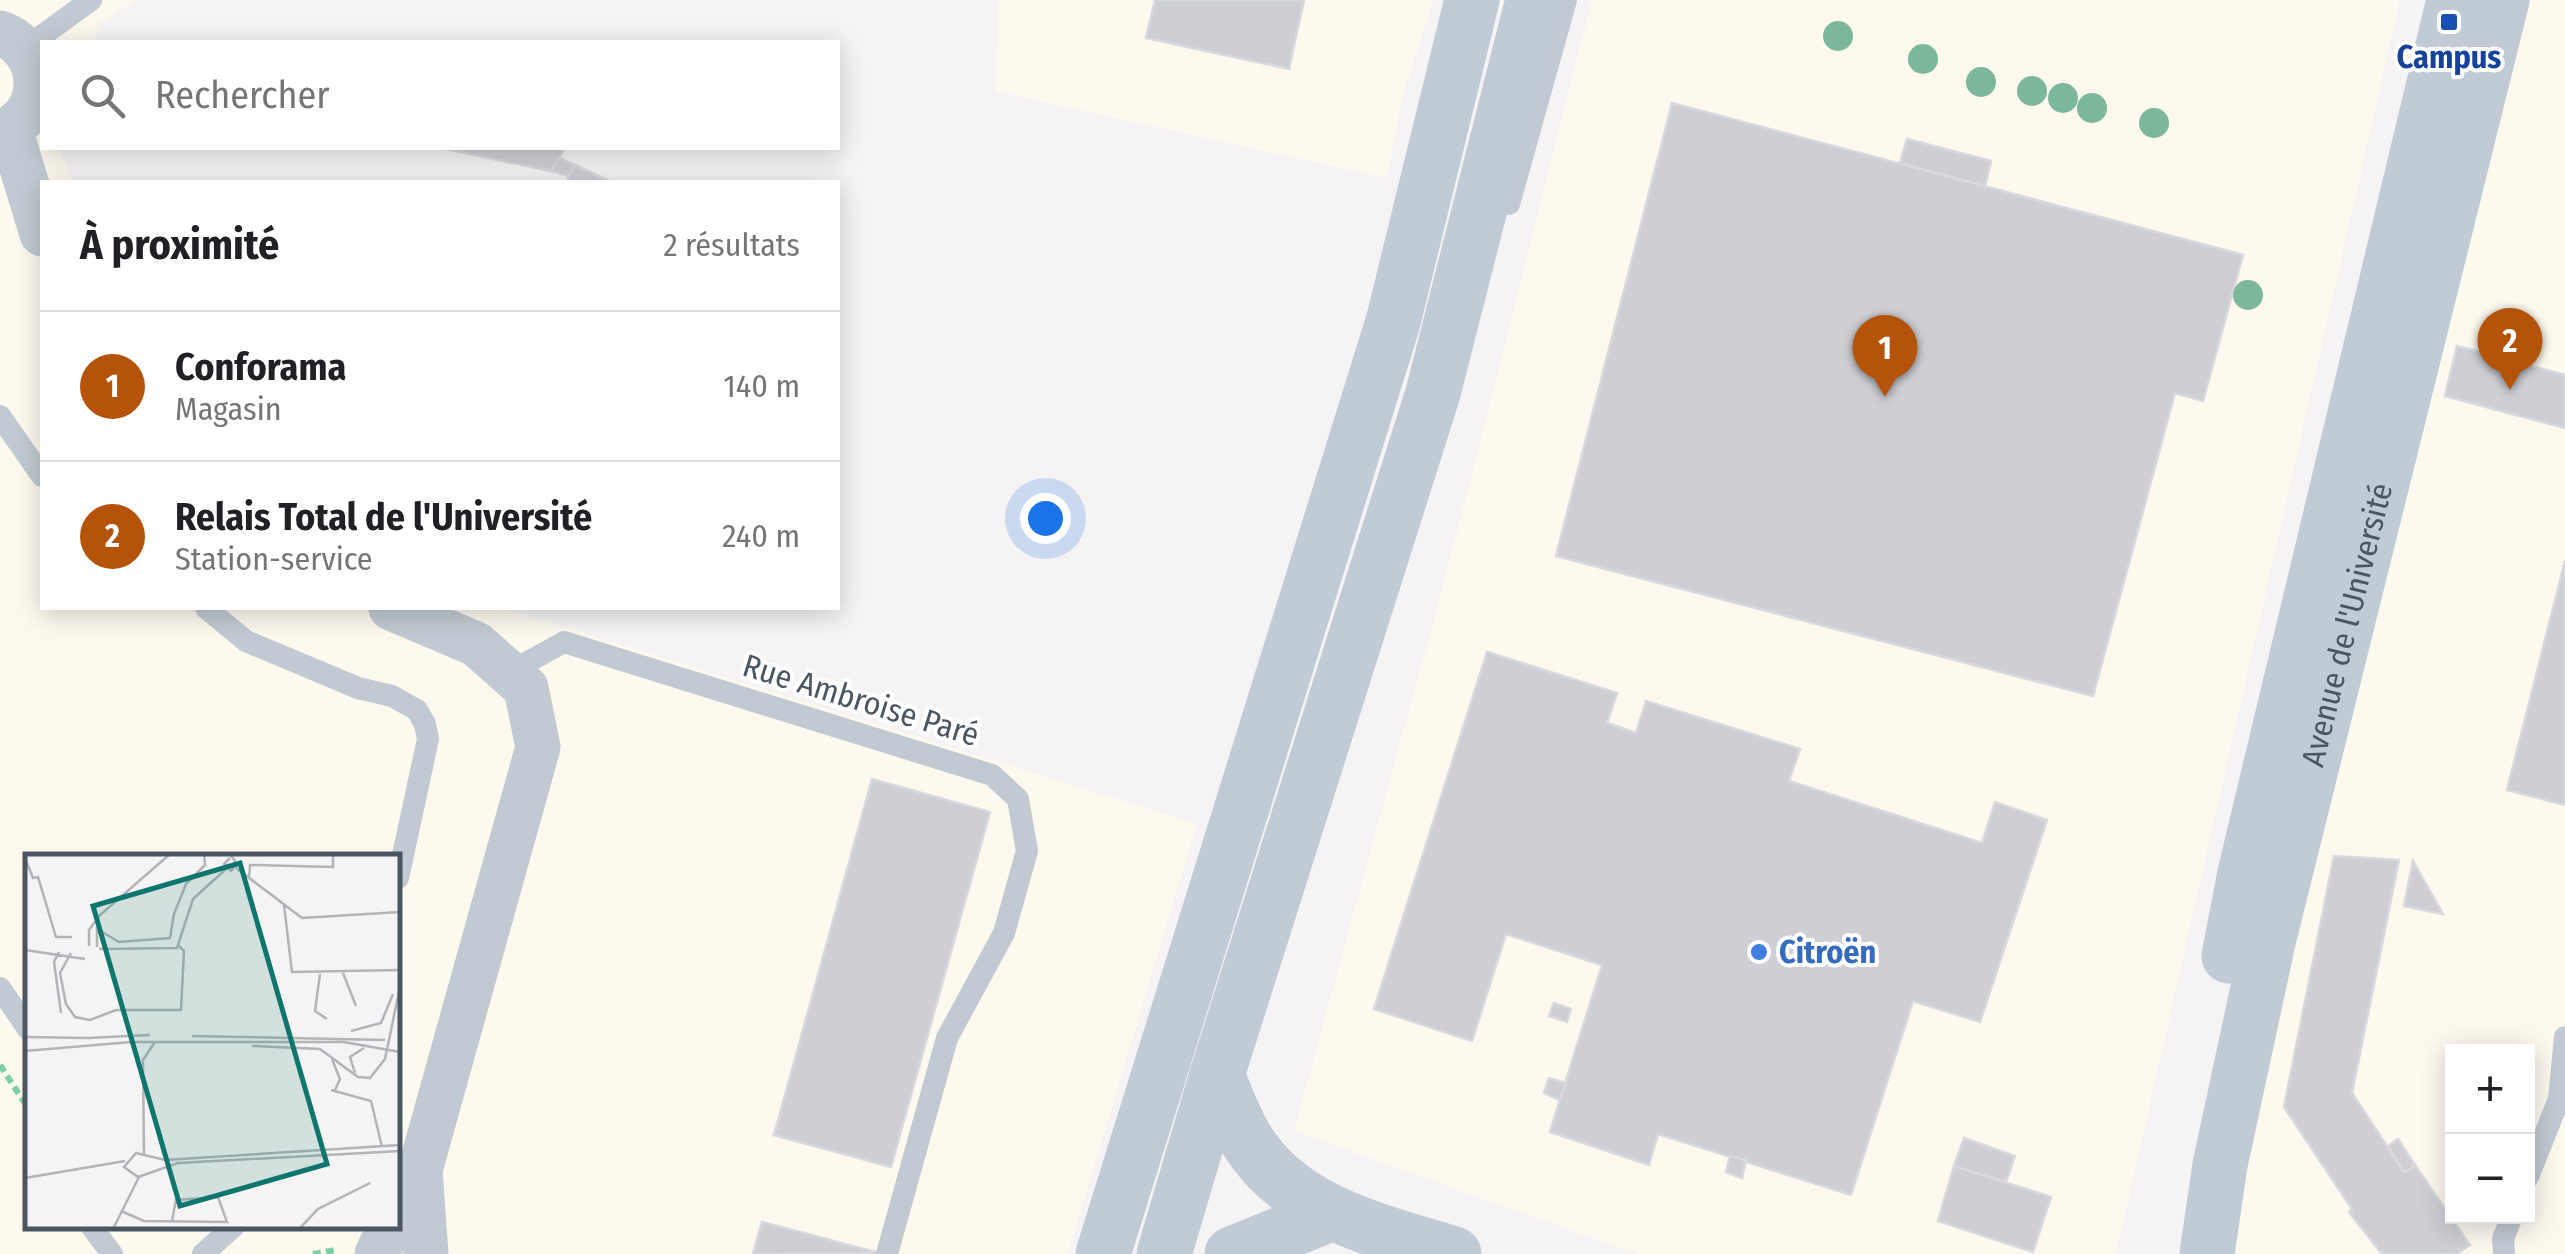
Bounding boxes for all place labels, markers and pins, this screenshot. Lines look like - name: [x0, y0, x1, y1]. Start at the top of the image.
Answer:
- marker: Campus: [2438, 11, 2460, 33]
- place label: Campus: [2397, 38, 2501, 76]
- pin: 2: [2478, 308, 2542, 390]
- pin: 1: [1852, 314, 1918, 397]
- place label: Citroën: [1779, 933, 1876, 971]
- marker: Citroën: [1748, 941, 1770, 963]

